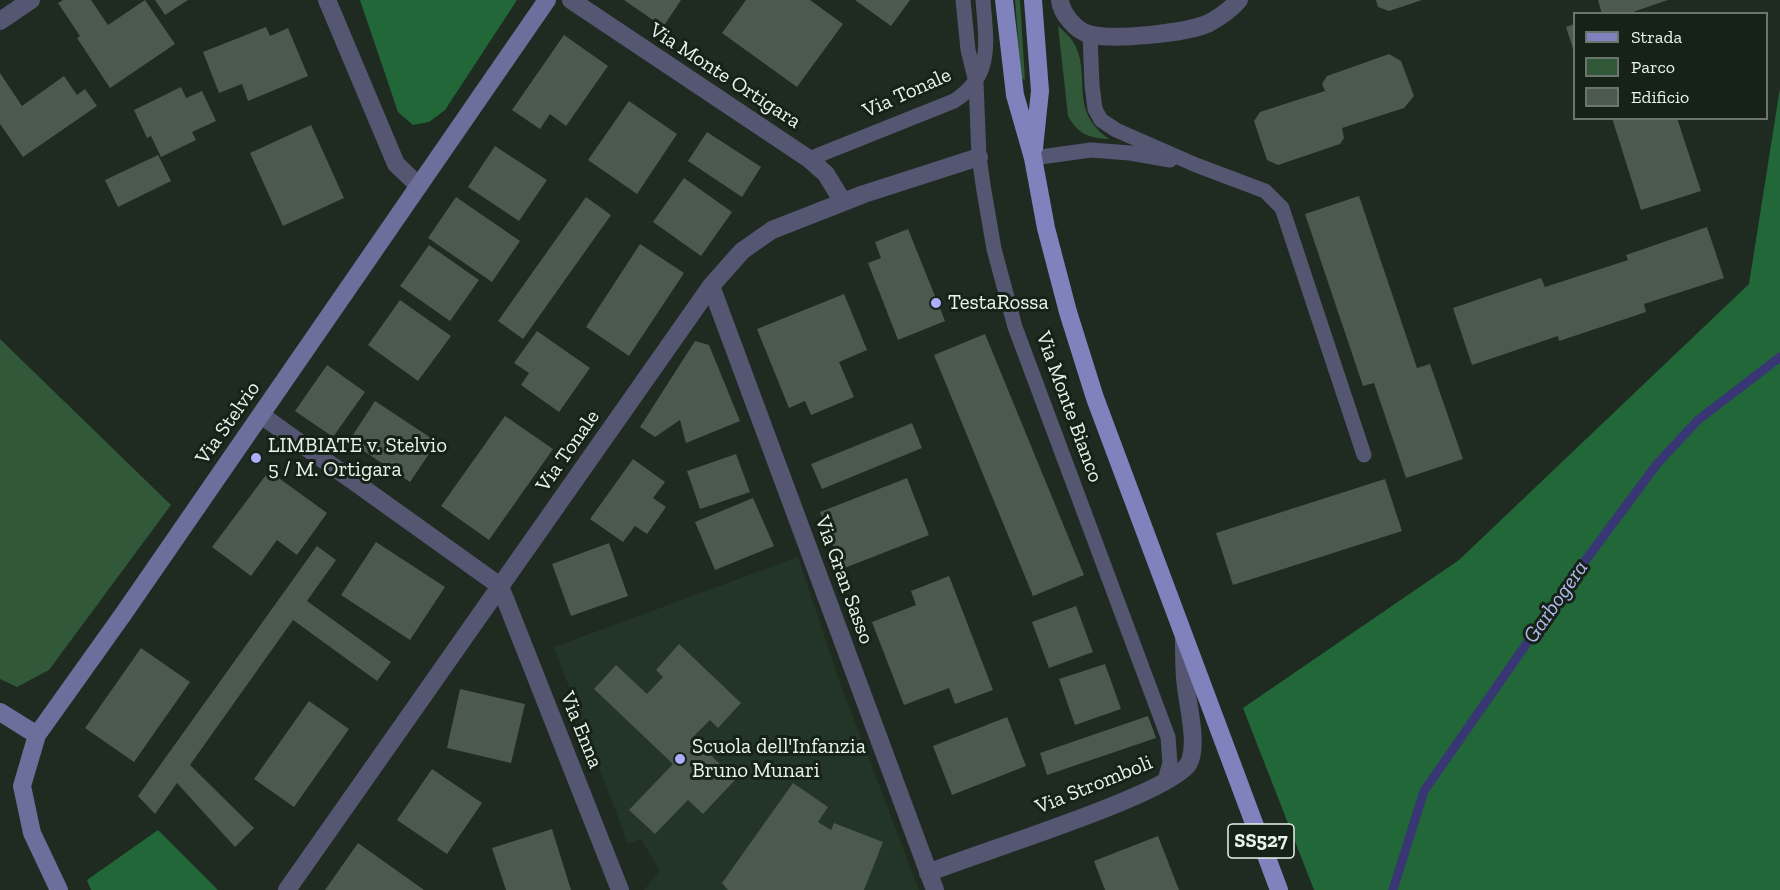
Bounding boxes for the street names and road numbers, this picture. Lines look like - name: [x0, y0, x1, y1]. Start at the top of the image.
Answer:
- street label: Via Monte Ortigara: [644, 18, 806, 134]
- street label: Via Tonale: [859, 62, 955, 124]
- street label: Via Monte Bianco: [1030, 328, 1108, 486]
- street label: Via Stelvio: [190, 377, 266, 469]
- street label: Via Tonale: [531, 405, 605, 497]
- street label: Via Gran Sasso: [809, 512, 879, 648]
- street label: Via Enna: [554, 688, 608, 772]
- street label: Via Stromboli: [1032, 750, 1156, 820]
- road number: SS527: [1228, 824, 1294, 858]

